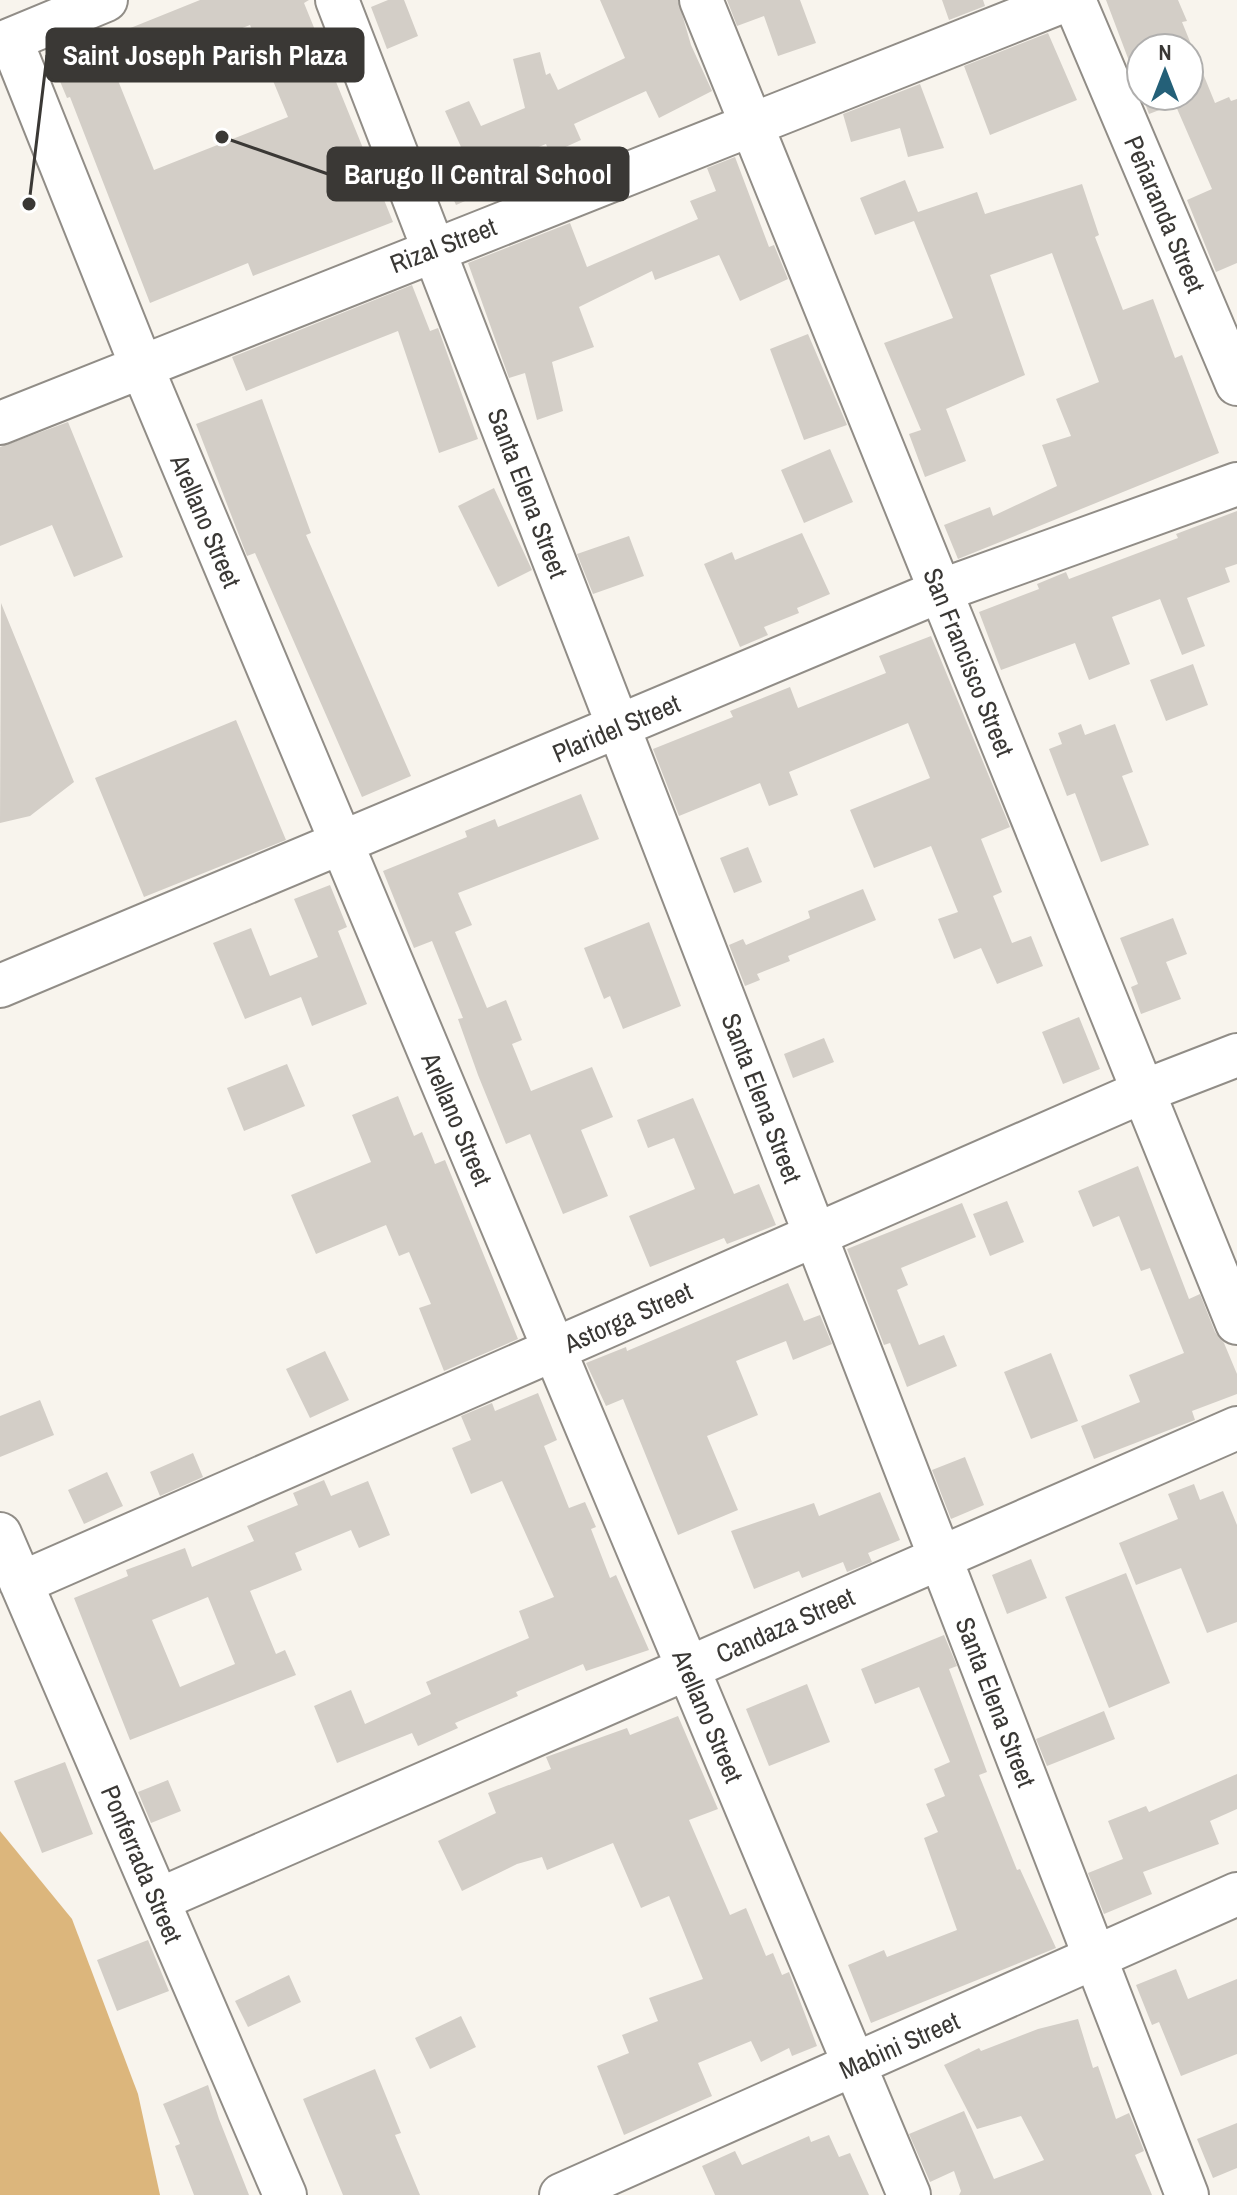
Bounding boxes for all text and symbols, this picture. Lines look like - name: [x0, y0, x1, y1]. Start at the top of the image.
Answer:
- callout: Saint Joseph Parish Plaza: [47, 29, 363, 81]
- north arrow: [1125, 32, 1205, 112]
- text: Saint Joseph Parish Plaza: [63, 36, 348, 74]
- text: N: [1158, 37, 1172, 67]
- street label: Peñaranda Street: [1116, 130, 1214, 298]
- callout: Barugo II Central School: [328, 148, 628, 200]
- text: Barugo II Central School: [344, 155, 612, 193]
- street label: Rizal Street: [385, 209, 501, 281]
- street label: Santa Elena Street: [480, 403, 576, 583]
- street label: Arellano Street: [162, 448, 250, 593]
- street label: San Francisco Street: [915, 563, 1023, 761]
- street label: Plaridel Street: [547, 685, 685, 771]
- street label: Santa Elena Street: [714, 1008, 810, 1188]
- street label: Arellano Street: [413, 1046, 501, 1191]
- street label: Astorga Street: [558, 1273, 697, 1361]
- street label: Candaza Street: [710, 1579, 860, 1671]
- street label: Santa Elena Street: [948, 1612, 1044, 1792]
- street label: Arellano Street: [664, 1643, 752, 1788]
- street label: Ponferrada Street: [93, 1780, 191, 1948]
- street label: Mabini Street: [833, 2003, 965, 2087]

